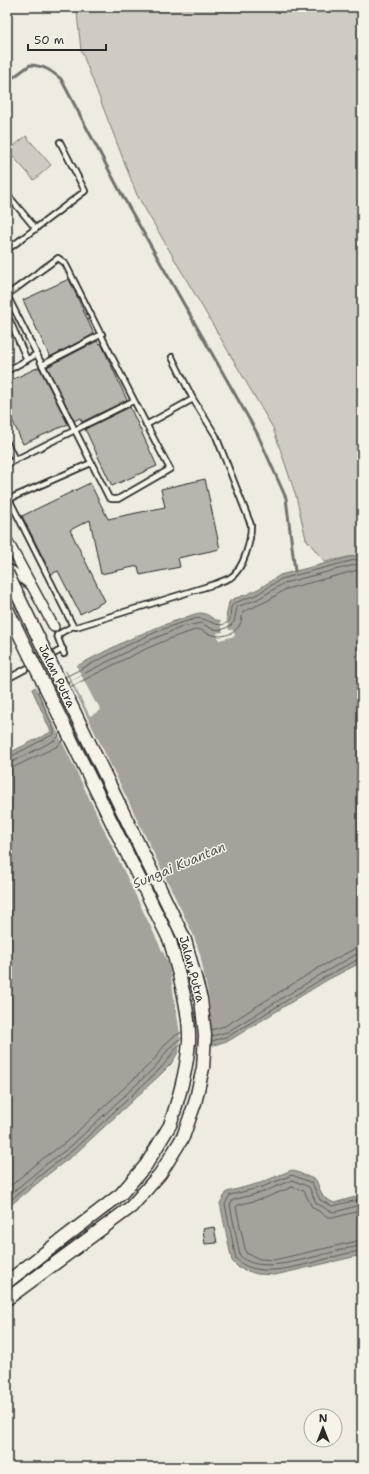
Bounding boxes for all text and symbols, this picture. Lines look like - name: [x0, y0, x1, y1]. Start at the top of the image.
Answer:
- scale bar: [28, 26, 106, 52]
- text: 50 m: [34, 32, 64, 48]
- street label: Jalan Putra: [35, 642, 79, 711]
- water label: Sungai Kuantan: [130, 838, 228, 892]
- street label: Jalan Putra: [175, 934, 209, 1004]
- north arrow: [303, 1408, 343, 1448]
- text: N: [319, 1411, 328, 1426]

